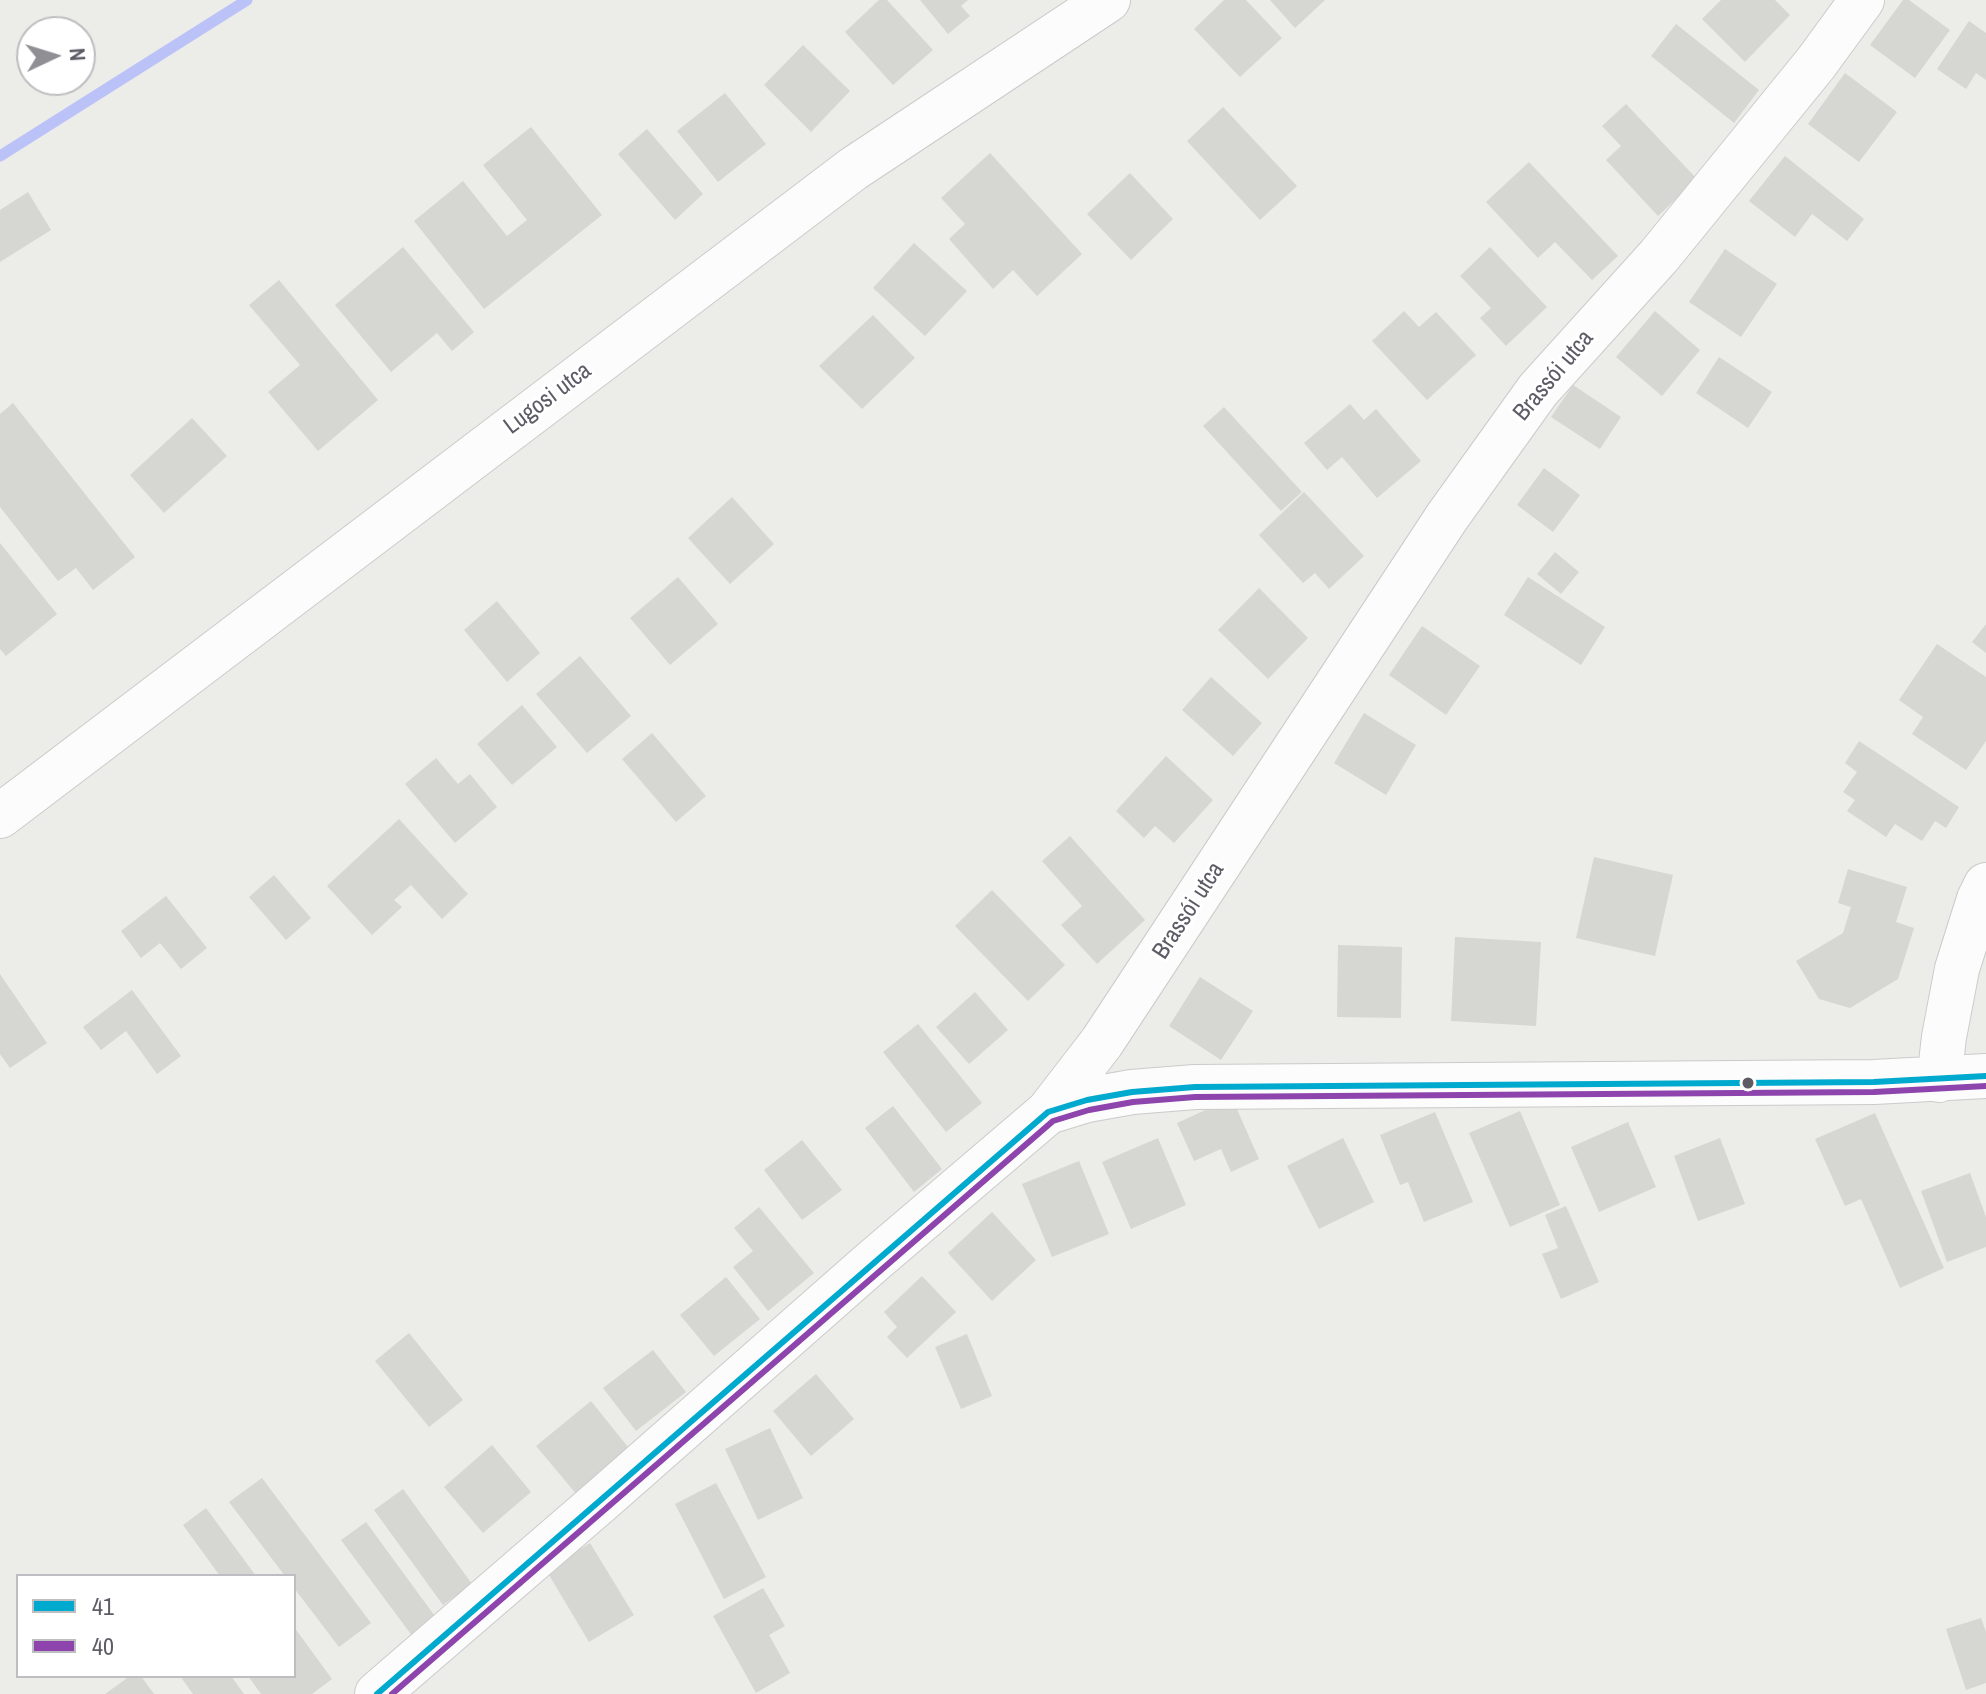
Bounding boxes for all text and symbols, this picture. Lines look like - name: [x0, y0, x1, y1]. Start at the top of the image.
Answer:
- north arrow: [16, 16, 96, 96]
- text: N: [63, 47, 93, 62]
- street label: Brassói utca: [1508, 325, 1600, 427]
- street label: Lugosi utca: [499, 357, 597, 441]
- street label: Brassói utca: [1147, 857, 1231, 965]
- unlabelled marker: [1740, 1075, 1756, 1091]
- legend: [16, 1574, 296, 1678]
- text: 41: [92, 1590, 114, 1622]
- text: 40: [92, 1630, 114, 1662]

